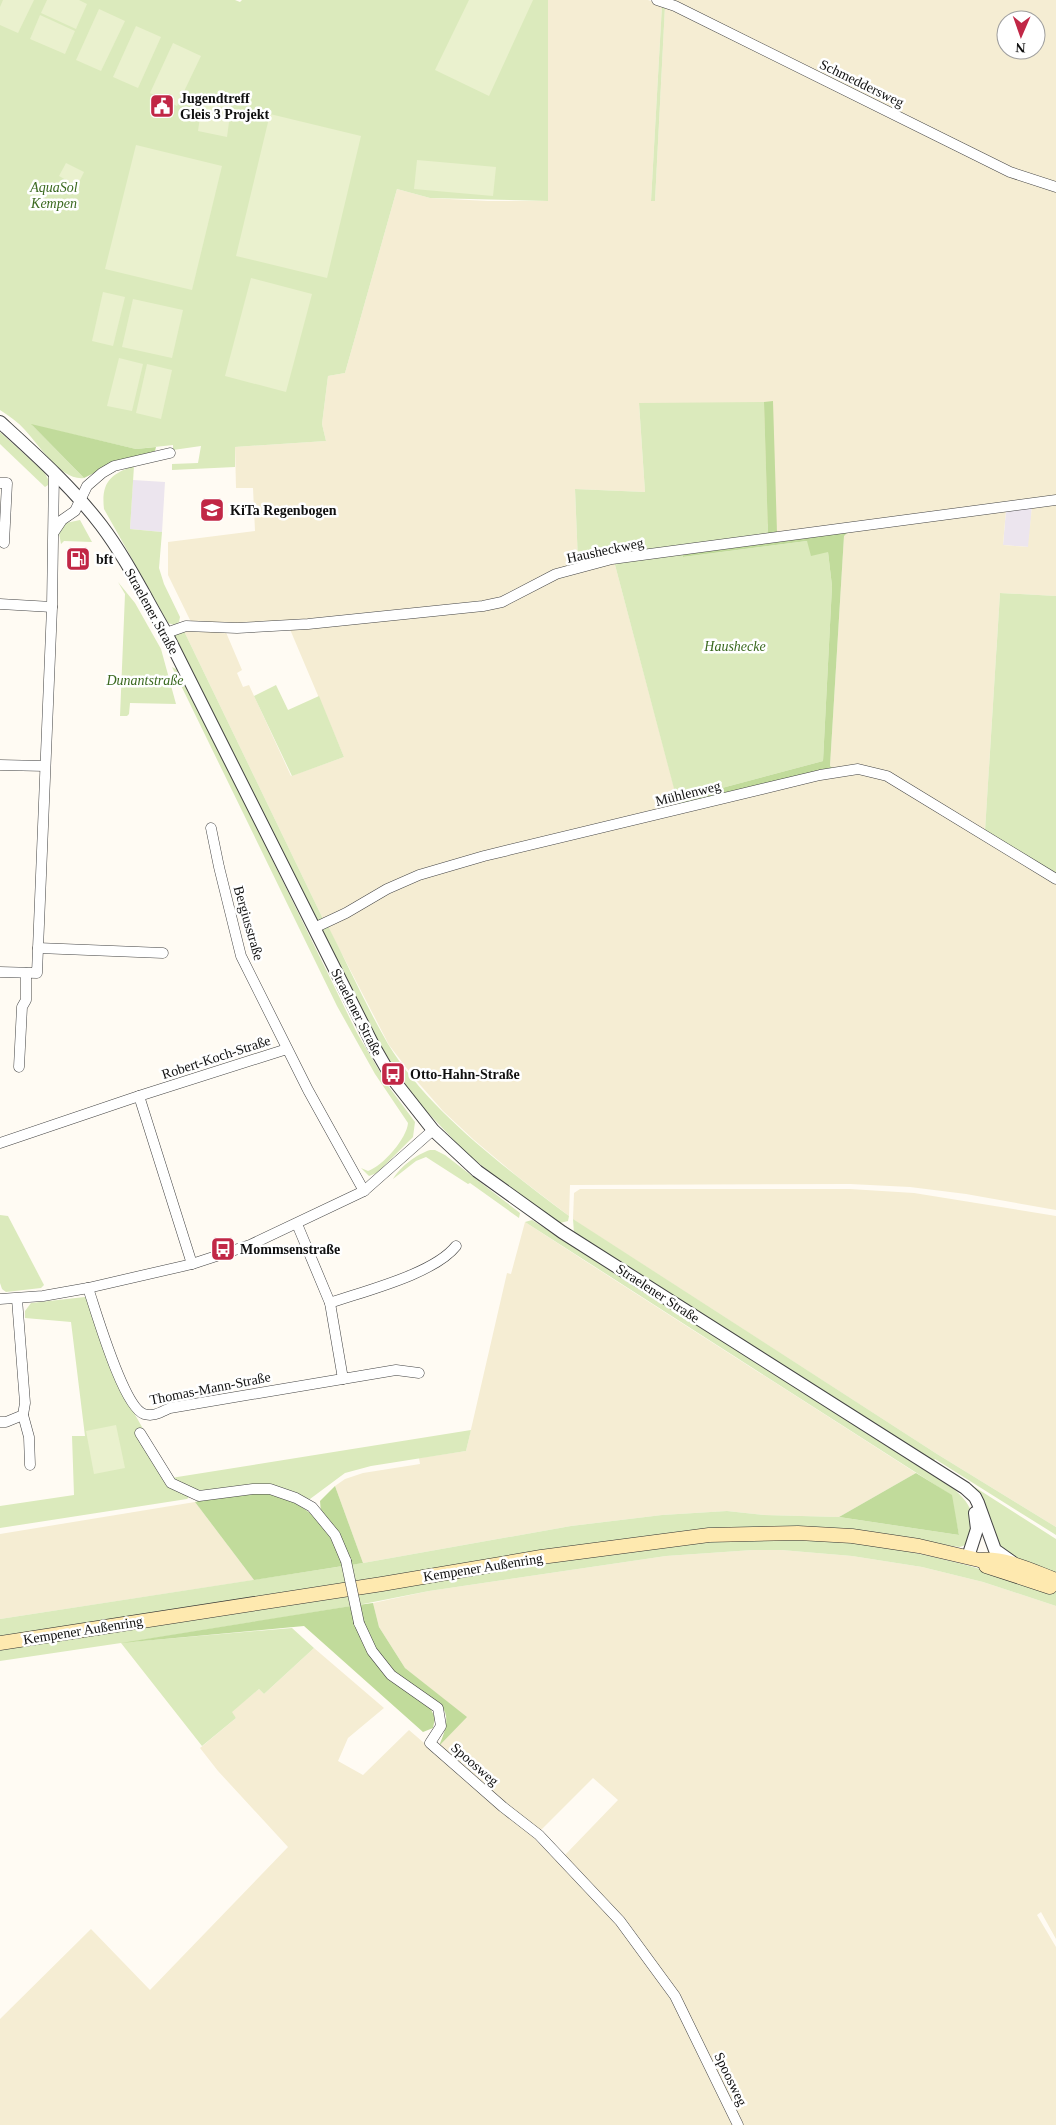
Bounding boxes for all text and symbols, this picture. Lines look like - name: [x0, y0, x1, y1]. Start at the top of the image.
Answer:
- north arrow: [996, 10, 1046, 60]
- text: N: [1015, 40, 1026, 55]
- street label: Schmeddersweg: [817, 57, 906, 110]
- place label: Jugendtreff Gleis 3 Projekt: [180, 91, 270, 122]
- public building icon: Jugendtreff Gleis 3 Projekt: [149, 93, 175, 119]
- park label: AquaSol Kempen: [29, 180, 78, 211]
- school or university icon: KiTa Regenbogen: [199, 497, 225, 523]
- place label: KiTa Regenbogen: [230, 503, 337, 518]
- street label: Hausheckweg: [565, 535, 645, 566]
- fuel station icon: bft: [65, 546, 91, 572]
- place label: bft: [96, 552, 113, 567]
- street label: Straelener Straße: [122, 566, 181, 657]
- park label: Haushecke: [703, 639, 766, 654]
- park label: Dunantstraße: [106, 673, 184, 688]
- street label: Mühlenweg: [654, 778, 722, 809]
- street label: Bergiusstraße: [231, 884, 266, 962]
- street label: Straelener Straße: [328, 966, 385, 1058]
- street label: Robert-Koch-Straße: [160, 1033, 272, 1082]
- bus stop icon: Otto-Hahn-Straße: [380, 1061, 406, 1087]
- place label: Otto-Hahn-Straße: [410, 1067, 520, 1082]
- bus stop icon: Mommsenstraße: [210, 1236, 236, 1262]
- place label: Mommsenstraße: [240, 1242, 340, 1257]
- street label: Straelener Straße: [613, 1261, 702, 1326]
- street label: Thomas-Mann-Straße: [148, 1369, 272, 1408]
- street label: Kempener Außenring: [422, 1551, 544, 1584]
- street label: Kempener Außenring: [22, 1614, 144, 1647]
- street label: Spoosweg: [448, 1740, 501, 1789]
- street label: Spoosweg: [711, 2050, 750, 2108]

